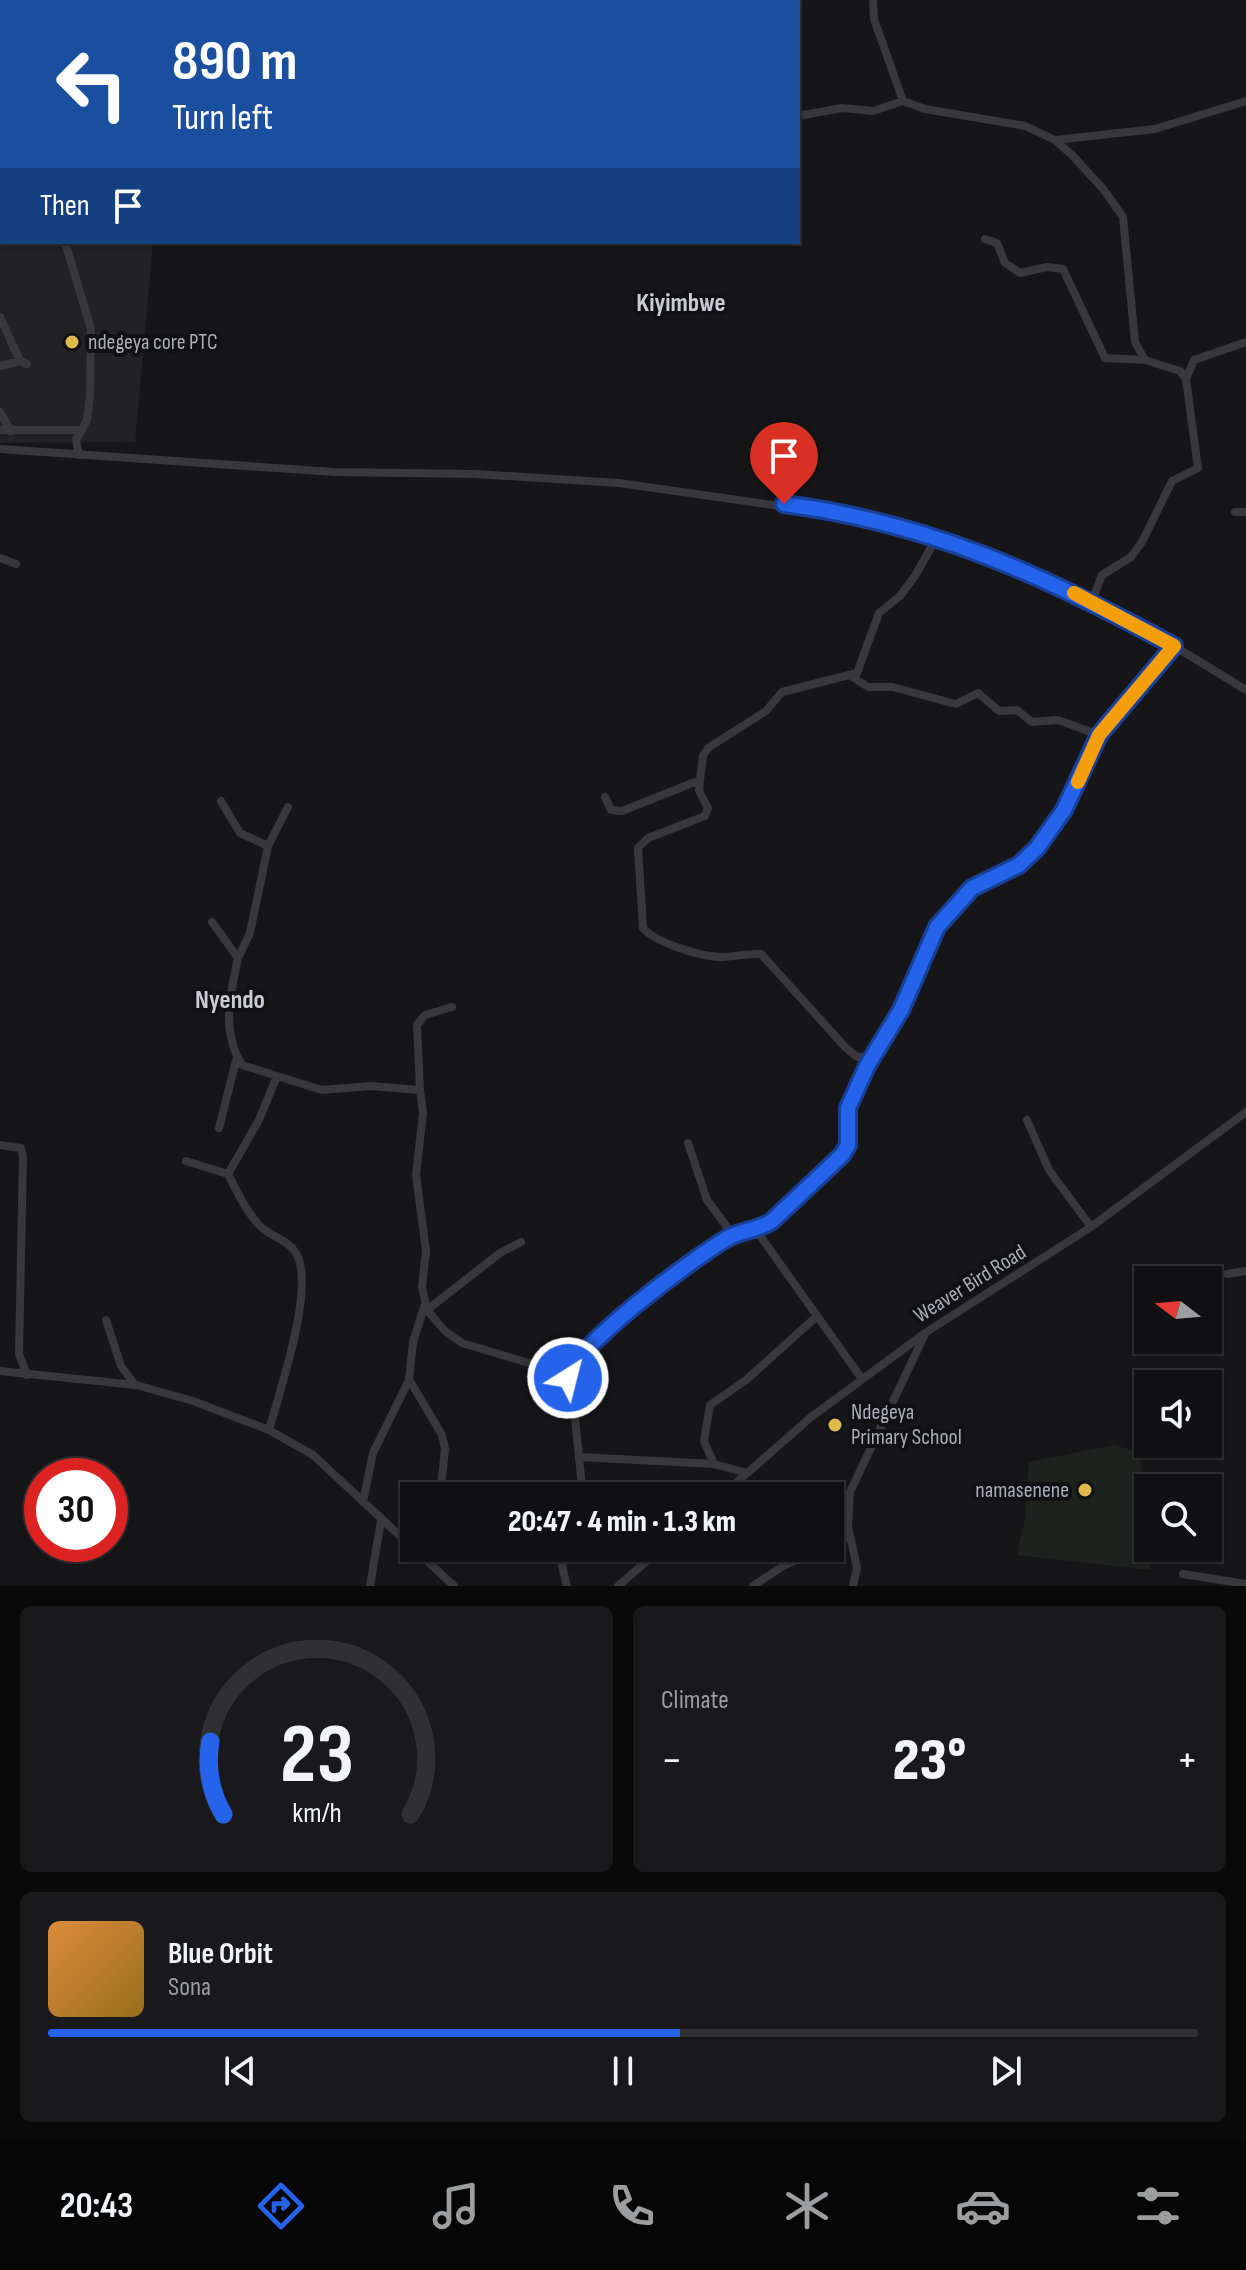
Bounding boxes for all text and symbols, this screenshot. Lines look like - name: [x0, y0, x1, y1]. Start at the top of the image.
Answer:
- text: 890 m: [172, 29, 298, 96]
- icon: left: [40, 32, 144, 136]
- text: Turn left: [172, 97, 273, 140]
- icon: arrive: [106, 184, 150, 228]
- text: Then: [40, 188, 90, 224]
- district label: Kiyimbwe: [636, 288, 726, 319]
- place label: ndegeya core PTC: [88, 329, 218, 356]
- marker: ndegeya core PTC: [63, 333, 81, 351]
- pin: [750, 422, 818, 504]
- icon: arrive: [762, 434, 806, 478]
- district label: Nyendo: [195, 985, 265, 1016]
- street label: Weaver Bird Road: [909, 1239, 1031, 1329]
- north arrow: [1134, 1266, 1222, 1354]
- map controls: [1134, 1266, 1222, 1562]
- position arrow: [526, 1336, 610, 1420]
- button: sound: [1134, 1370, 1222, 1458]
- place label: Ndegeya Primary School: [851, 1399, 962, 1451]
- marker: Ndegeya Primary School: [826, 1416, 844, 1434]
- speed limit sign: 30: [24, 1458, 128, 1562]
- button: search: [1134, 1474, 1222, 1562]
- place label: namasenene: [975, 1477, 1069, 1504]
- marker: namasenene: [1076, 1481, 1094, 1499]
- text: 20:47 · 4 min · 1.3 km: [508, 1504, 736, 1540]
- text: Climate: [661, 1685, 729, 1716]
- text: 23: [280, 1706, 353, 1806]
- text: 23°: [893, 1725, 966, 1797]
- text: −: [661, 1734, 683, 1787]
- text: +: [1176, 1734, 1198, 1787]
- text: km/h: [292, 1796, 341, 1831]
- text: Blue Orbit: [168, 1936, 273, 1972]
- text: Sona: [168, 1972, 211, 2003]
- icon: previous: [218, 2049, 262, 2093]
- icon: pause: [601, 2049, 645, 2093]
- icon: next: [984, 2049, 1028, 2093]
- icon: directions: [253, 2178, 309, 2234]
- icon: music: [428, 2178, 484, 2234]
- icon: phone: [604, 2178, 660, 2234]
- icon: climate: [779, 2178, 835, 2234]
- icon: car: [955, 2178, 1011, 2234]
- icon: filters: [1130, 2178, 1186, 2234]
- text: 20:43: [60, 2185, 133, 2228]

